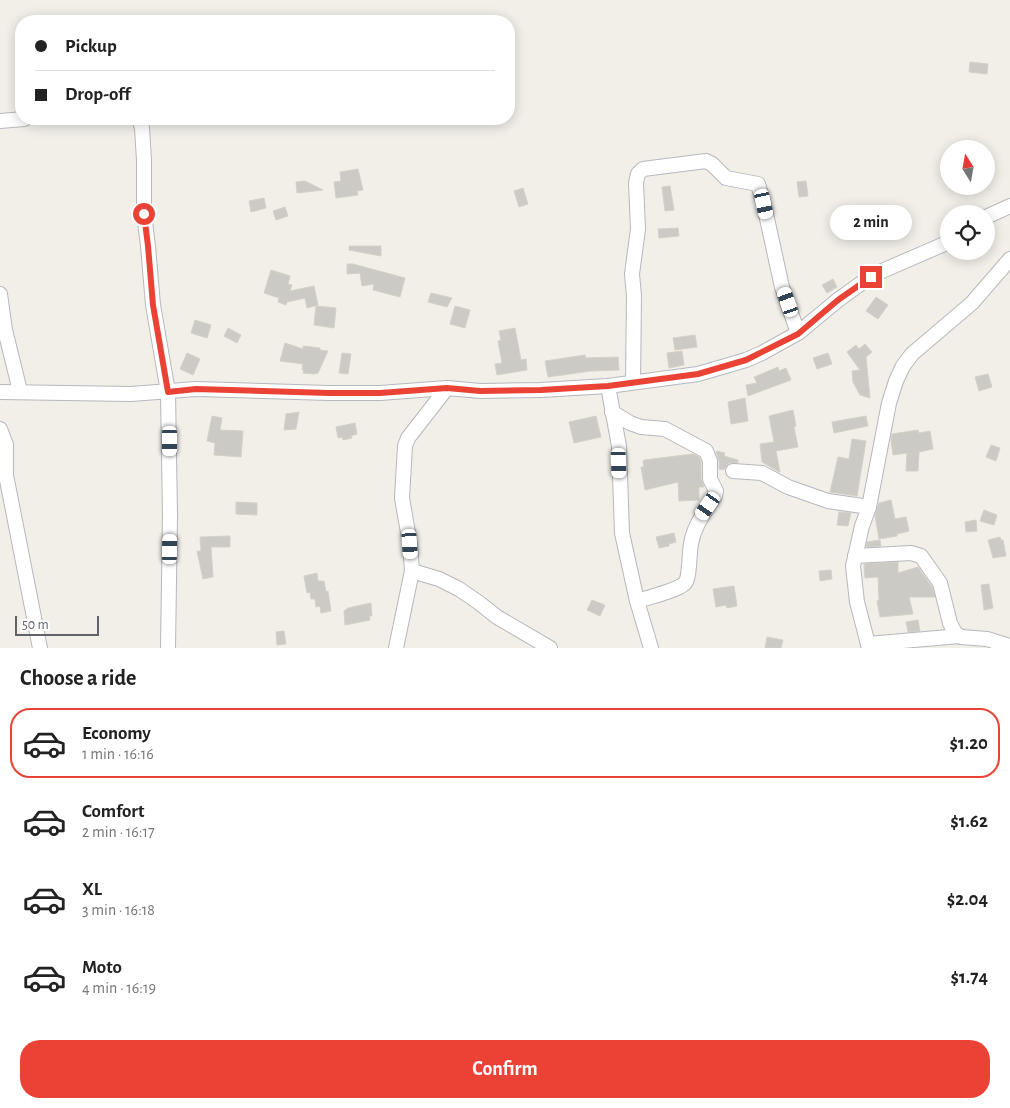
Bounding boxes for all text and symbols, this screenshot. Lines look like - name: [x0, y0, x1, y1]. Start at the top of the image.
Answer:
- text: Pickup: [65, 37, 117, 56]
- text: Drop-off: [65, 85, 130, 104]
- north arrow: [940, 140, 995, 195]
- map controls: [940, 140, 995, 260]
- car: [753, 188, 774, 220]
- route start: [133, 203, 155, 225]
- callout: 2 min: [830, 204, 912, 240]
- button: locate: [940, 205, 995, 260]
- text: 2 min: [853, 214, 889, 230]
- route end: [860, 266, 882, 288]
- car: [776, 285, 799, 319]
- car: [162, 426, 177, 456]
- car: [610, 448, 627, 478]
- car: [693, 489, 722, 523]
- car: [401, 529, 418, 559]
- car: [162, 534, 177, 564]
- scale bar: [15, 613, 99, 636]
- text: 50 m: [22, 618, 49, 632]
- text: Choose a ride: [20, 667, 136, 689]
- icon: car: [22, 721, 67, 766]
- text: Economy: [82, 724, 151, 743]
- text: $1.20: [949, 734, 988, 753]
- text: 1 min · 16:16: [82, 746, 154, 762]
- icon: car: [22, 799, 67, 844]
- text: Comfort: [82, 802, 144, 821]
- text: $1.62: [950, 812, 988, 831]
- text: 2 min · 16:17: [82, 824, 155, 840]
- icon: car: [22, 877, 67, 922]
- text: XL: [82, 880, 102, 899]
- text: $2.04: [947, 890, 988, 909]
- text: 3 min · 16:18: [82, 902, 155, 918]
- icon: car: [22, 955, 67, 1000]
- text: Moto: [82, 958, 122, 977]
- text: $1.74: [950, 968, 988, 987]
- text: 4 min · 16:19: [82, 980, 156, 996]
- button: Confirm: [20, 1040, 990, 1098]

